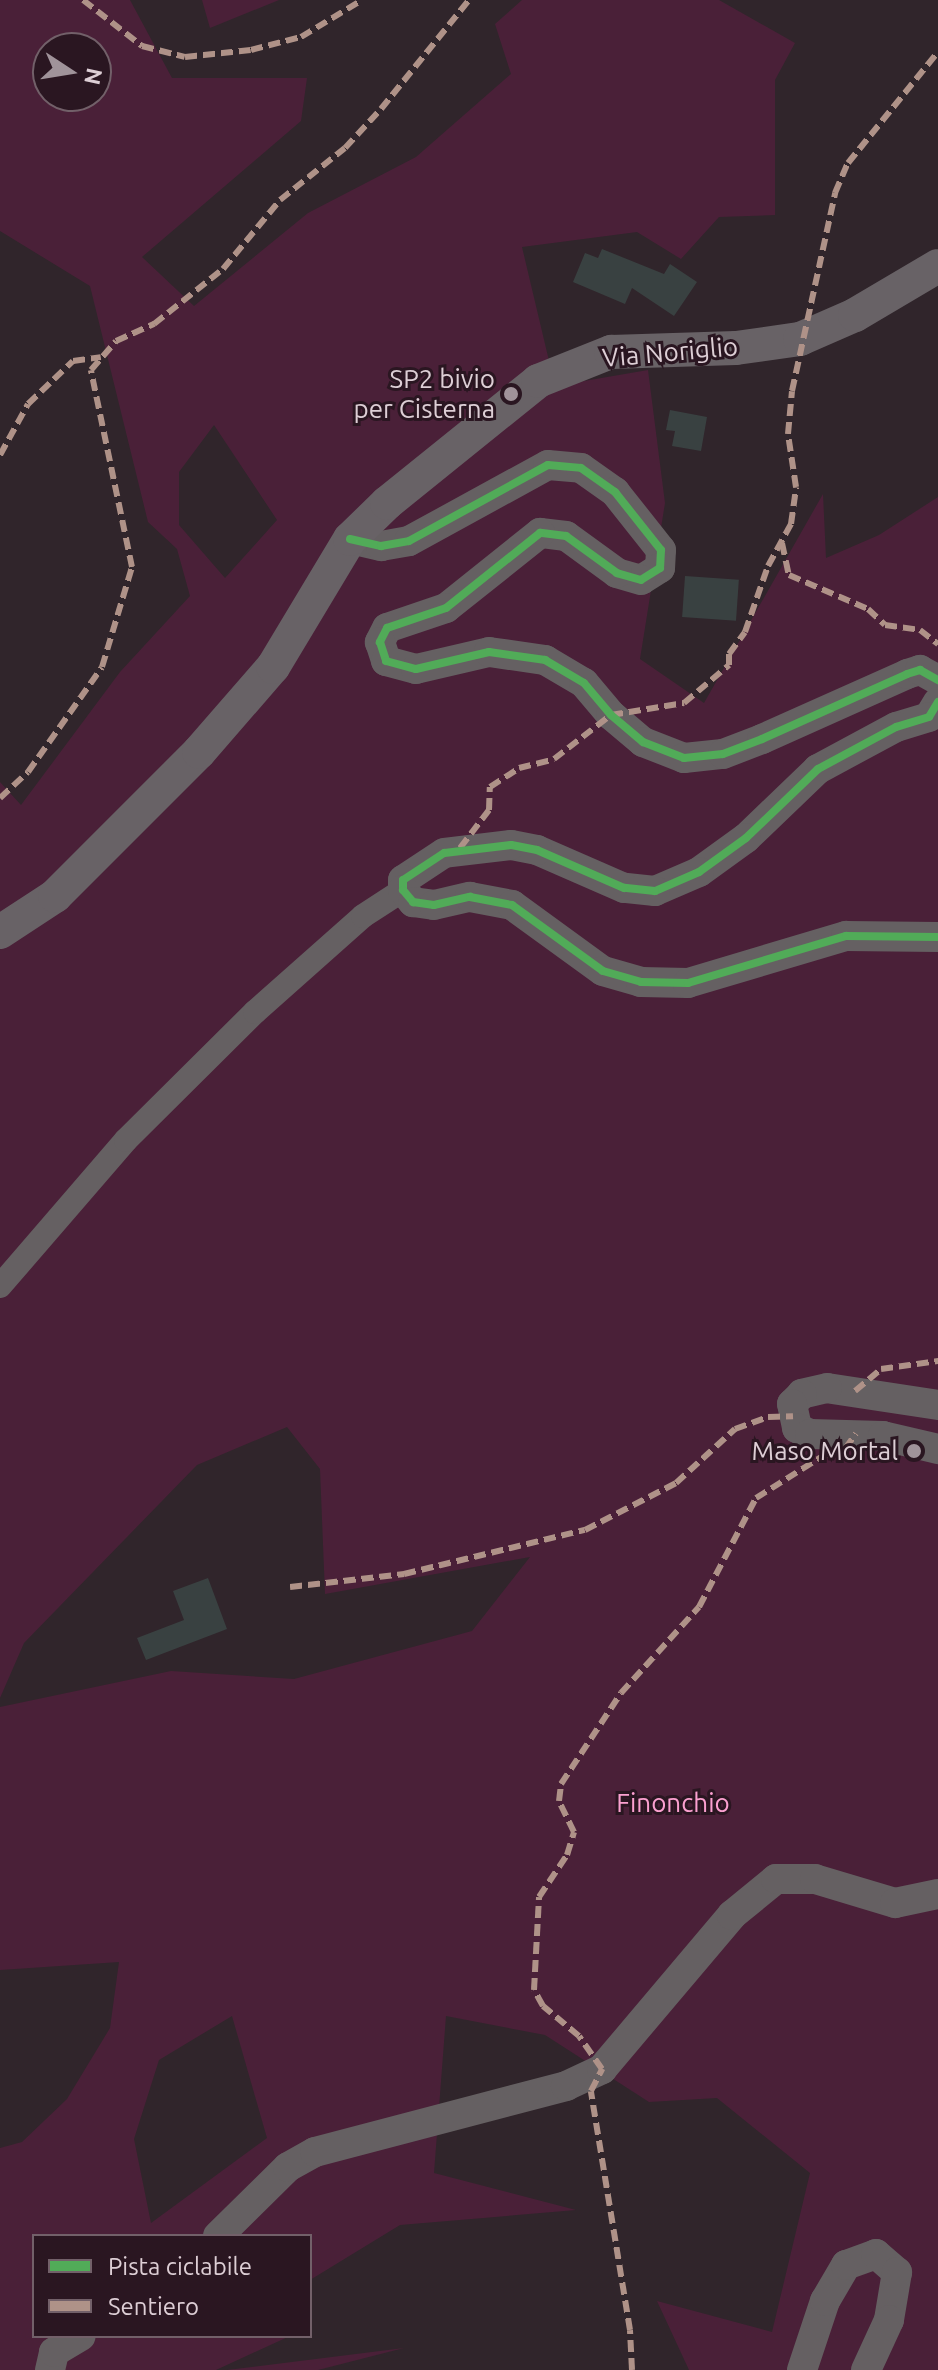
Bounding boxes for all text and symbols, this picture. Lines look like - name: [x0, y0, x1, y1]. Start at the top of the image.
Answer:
- north arrow: [32, 32, 112, 112]
- text: N: [80, 66, 108, 87]
- street label: Via Noriglio: [601, 331, 739, 373]
- place label: SP2 bivio per Cisterna: [354, 363, 495, 424]
- marker: SP2 bivio per Cisterna: [502, 385, 520, 403]
- place label: Maso Mortal: [752, 1435, 898, 1467]
- marker: Maso Mortal: [905, 1442, 923, 1460]
- park label: Finonchio: [616, 1787, 730, 1819]
- legend: [32, 2234, 312, 2338]
- text: Pista ciclabile: [108, 2253, 252, 2280]
- text: Sentiero: [108, 2293, 199, 2320]

